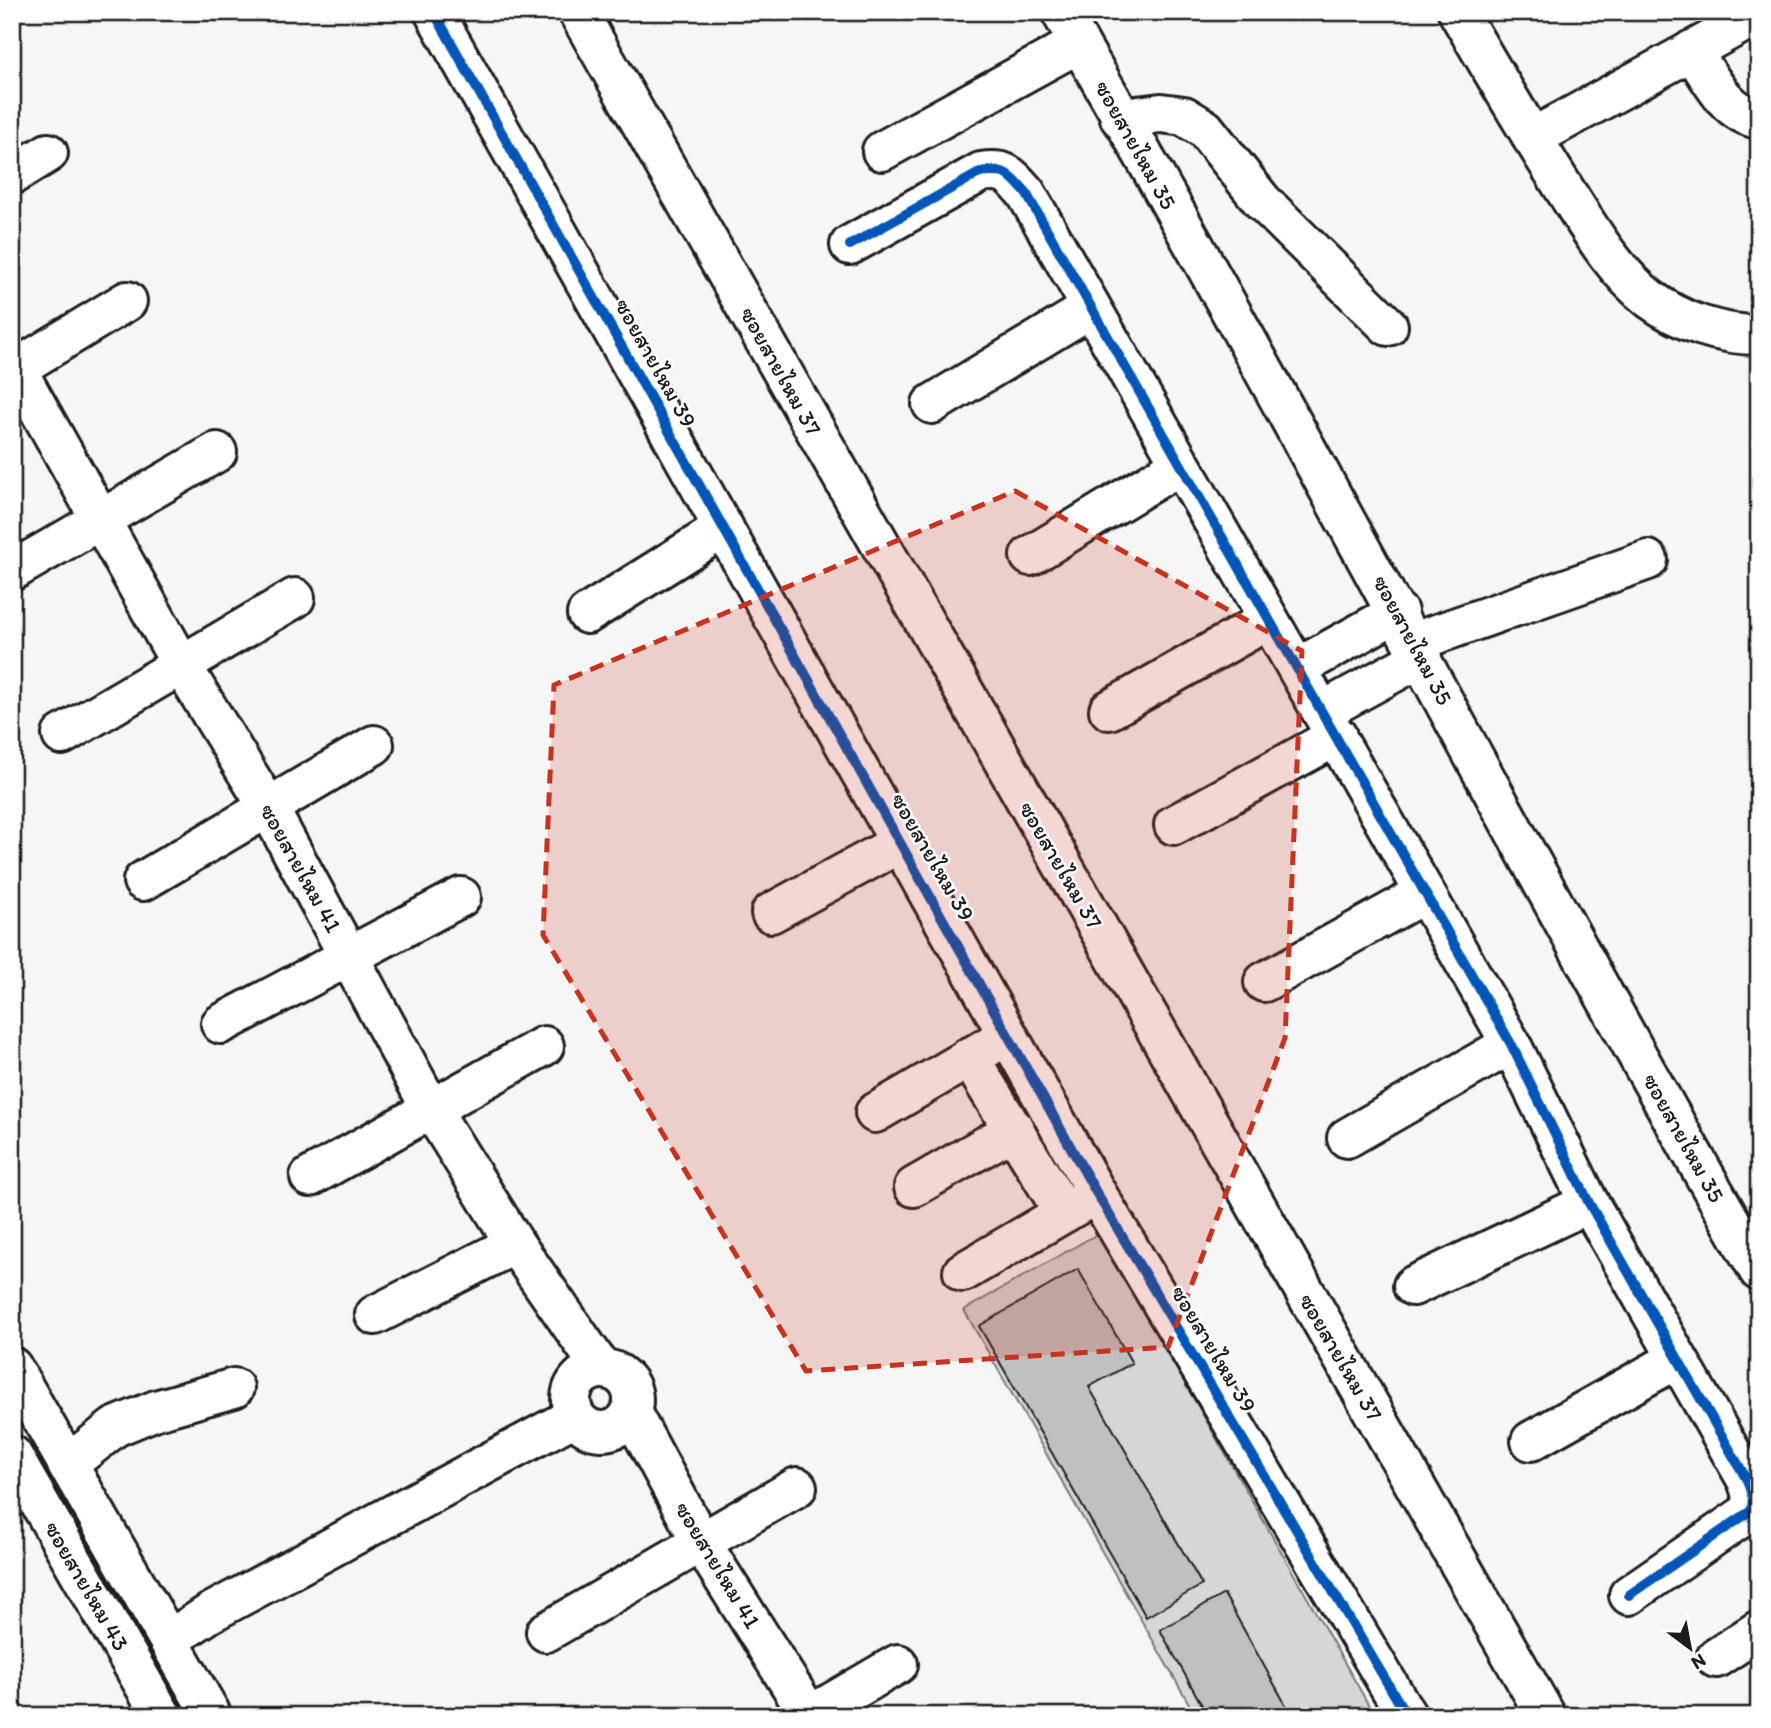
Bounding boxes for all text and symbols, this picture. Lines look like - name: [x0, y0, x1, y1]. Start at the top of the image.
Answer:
- street label: ซอยสายไหม 35: [1089, 76, 1183, 214]
- street label: ซอยสายไหม 39: [609, 294, 703, 432]
- street label: ซอยสายไหม 37: [734, 302, 828, 440]
- street label: ซอยสายไหม 35: [1367, 570, 1459, 710]
- street label: ซอยสายไหม 39: [885, 788, 981, 926]
- street label: ซอยสายไหม 37: [1013, 796, 1109, 934]
- street label: ซอยสายไหม 41: [254, 799, 348, 938]
- street label: ซอยสายไหม 35: [1637, 1069, 1731, 1207]
- street label: ซอยสายไหม 39: [1165, 1281, 1263, 1417]
- street label: ซอยสายไหม 37: [1293, 1288, 1389, 1426]
- street label: ซอยสายไหม 41: [669, 1497, 767, 1634]
- street label: ซอยสายไหม 43: [39, 1516, 135, 1656]
- north arrow: [1656, 1612, 1726, 1682]
- text: N: [1687, 1649, 1710, 1675]

